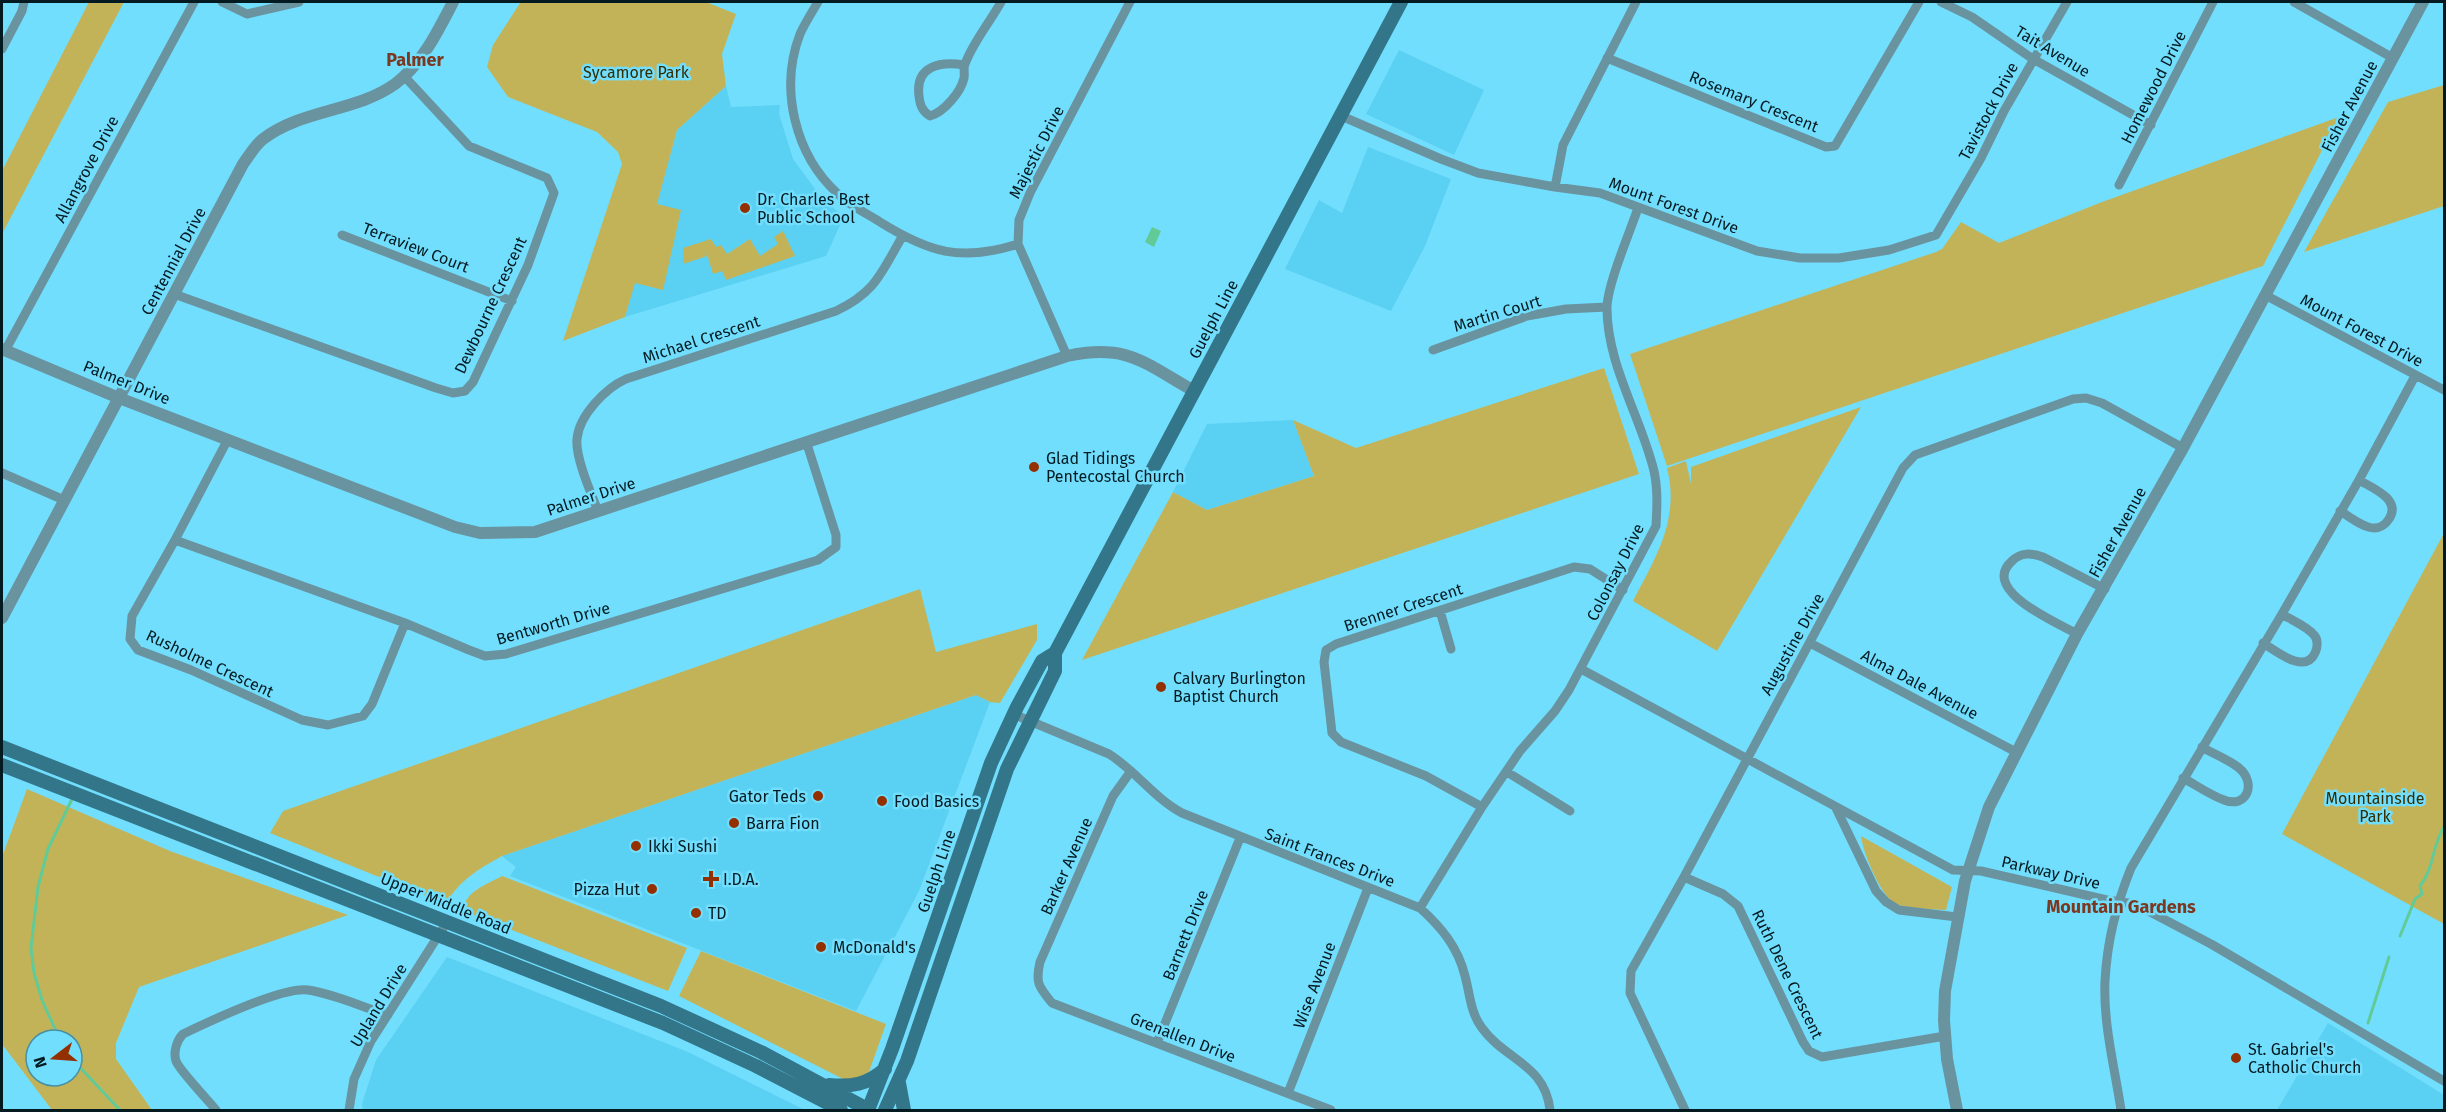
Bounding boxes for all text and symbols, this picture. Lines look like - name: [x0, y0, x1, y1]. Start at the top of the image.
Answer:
- street label: Tait Avenue: [2012, 22, 2094, 81]
- street label: Homewood Drive: [2117, 28, 2190, 147]
- district label: Palmer: [386, 49, 444, 71]
- street label: Fisher Avenue: [2317, 57, 2382, 155]
- street label: Tavistock Drive: [1955, 59, 2022, 163]
- park label: Sycamore Park: [583, 63, 690, 82]
- street label: Rosemary Crescent: [1687, 67, 1821, 136]
- street label: Majestic Drive: [1005, 103, 1068, 202]
- street label: Allangrove Drive: [50, 113, 123, 226]
- street label: Mount Forest Drive: [1606, 173, 1741, 238]
- place label: Dr. Charles Best Public School: [757, 190, 870, 227]
- marker: Dr. Charles Best Public School: [738, 201, 752, 215]
- street label: Centennial Drive: [137, 204, 210, 318]
- street label: Terraview Court: [360, 218, 472, 277]
- street label: Dewbourne Crescent: [450, 233, 531, 377]
- street label: Guelph Line: [1185, 277, 1242, 362]
- street label: Mount Forest Drive: [2297, 290, 2427, 371]
- street label: Martin Court: [1451, 291, 1543, 336]
- street label: Michael Crescent: [640, 312, 762, 367]
- street label: Palmer Drive: [81, 356, 173, 409]
- place label: Glad Tidings Pentecostal Church: [1046, 449, 1185, 486]
- marker: Glad Tidings Pentecostal Church: [1027, 460, 1041, 474]
- street label: Palmer Drive: [544, 473, 638, 520]
- street label: Fisher Avenue: [2085, 484, 2150, 581]
- street label: Colonsay Drive: [1583, 520, 1648, 624]
- street label: Brenner Crescent: [1341, 579, 1465, 636]
- street label: Augustine Drive: [1757, 590, 1828, 699]
- street label: Bentworth Drive: [494, 598, 612, 649]
- street label: Rusholme Crescent: [143, 626, 277, 701]
- street label: Alma Dale Avenue: [1858, 646, 1982, 723]
- place label: Calvary Burlington Baptist Church: [1173, 669, 1306, 706]
- marker: Calvary Burlington Baptist Church: [1154, 680, 1168, 694]
- place label: Gator Teds: [729, 787, 806, 806]
- marker: Gator Teds: [811, 789, 825, 803]
- park label: Mountainside Park: [2325, 789, 2425, 826]
- place label: Food Basics: [894, 792, 979, 811]
- marker: Food Basics: [875, 794, 889, 808]
- place label: Barra Fion: [746, 814, 820, 833]
- street label: Barker Avenue: [1036, 814, 1096, 918]
- marker: Barra Fion: [727, 816, 741, 830]
- street label: Saint Frances Drive: [1262, 824, 1397, 891]
- street label: Guelph Line: [913, 827, 960, 915]
- place label: Ikki Sushi: [648, 837, 717, 856]
- marker: Ikki Sushi: [629, 839, 643, 853]
- street label: Parkway Drive: [2000, 852, 2102, 893]
- street label: Upper Middle Road: [378, 869, 514, 938]
- place label: I.D.A.: [723, 870, 759, 889]
- marker: I.D.A.: [704, 872, 718, 886]
- place label: Pizza Hut: [574, 880, 640, 899]
- marker: Pizza Hut: [645, 882, 659, 896]
- street label: Barnett Drive: [1159, 887, 1212, 983]
- district label: Mountain Gardens: [2046, 896, 2196, 918]
- place label: TD: [708, 904, 727, 923]
- marker: TD: [689, 906, 703, 920]
- street label: Ruth Dene Crescent: [1748, 906, 1827, 1042]
- place label: McDonald's: [833, 938, 916, 957]
- street label: Wise Avenue: [1289, 939, 1340, 1031]
- marker: McDonald's: [814, 940, 828, 954]
- street label: Upland Drive: [346, 960, 411, 1050]
- street label: Grenallen Drive: [1127, 1009, 1238, 1066]
- north arrow: [24, 1028, 84, 1088]
- place label: St. Gabriel's Catholic Church: [2248, 1040, 2361, 1077]
- marker: St. Gabriel's Catholic Church: [2229, 1051, 2243, 1065]
- text: N: [29, 1054, 51, 1070]

